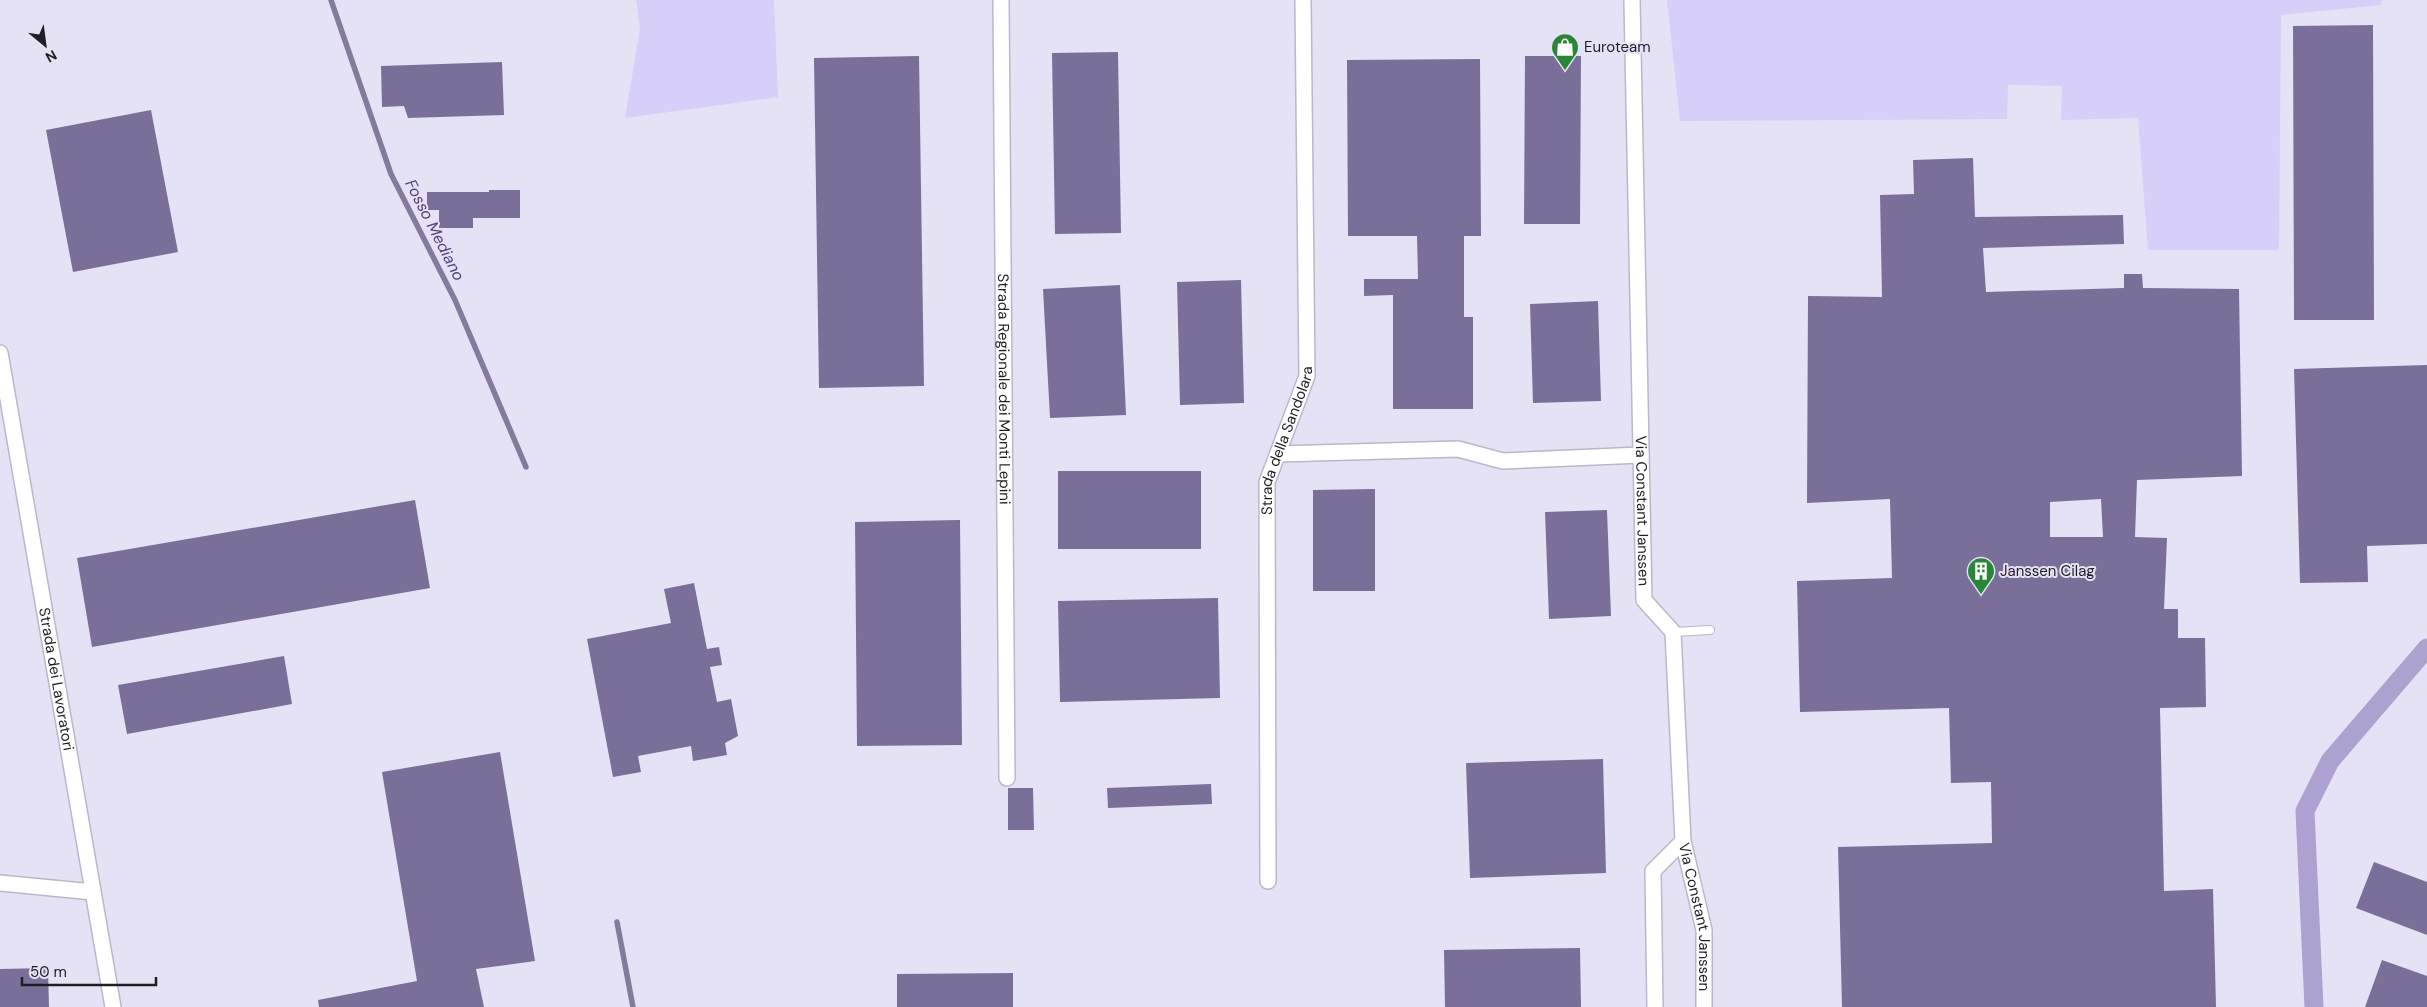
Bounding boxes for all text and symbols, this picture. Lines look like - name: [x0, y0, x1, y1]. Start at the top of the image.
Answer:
- north arrow: [20, 20, 70, 70]
- shop icon: Euroteam: [1550, 32, 1580, 71]
- place label: Euroteam: [1584, 37, 1651, 57]
- text: N: [42, 46, 60, 67]
- water label: Fosso Mediano: [400, 176, 470, 284]
- street label: Strada Regionale dei Monti Lepini: [993, 273, 1015, 505]
- street label: Strada della Sandolara: [1256, 366, 1317, 515]
- street label: Via Constant Janssen: [1631, 435, 1654, 586]
- building icon: Janssen Cilag: [1966, 556, 1996, 595]
- place label: Janssen Cilag: [2000, 561, 2095, 581]
- street label: Strada dei Lavoratori: [34, 606, 79, 752]
- street label: Via Constant Janssen: [1674, 841, 1714, 991]
- scale bar: [22, 954, 156, 986]
- text: 50 m: [30, 962, 67, 982]

